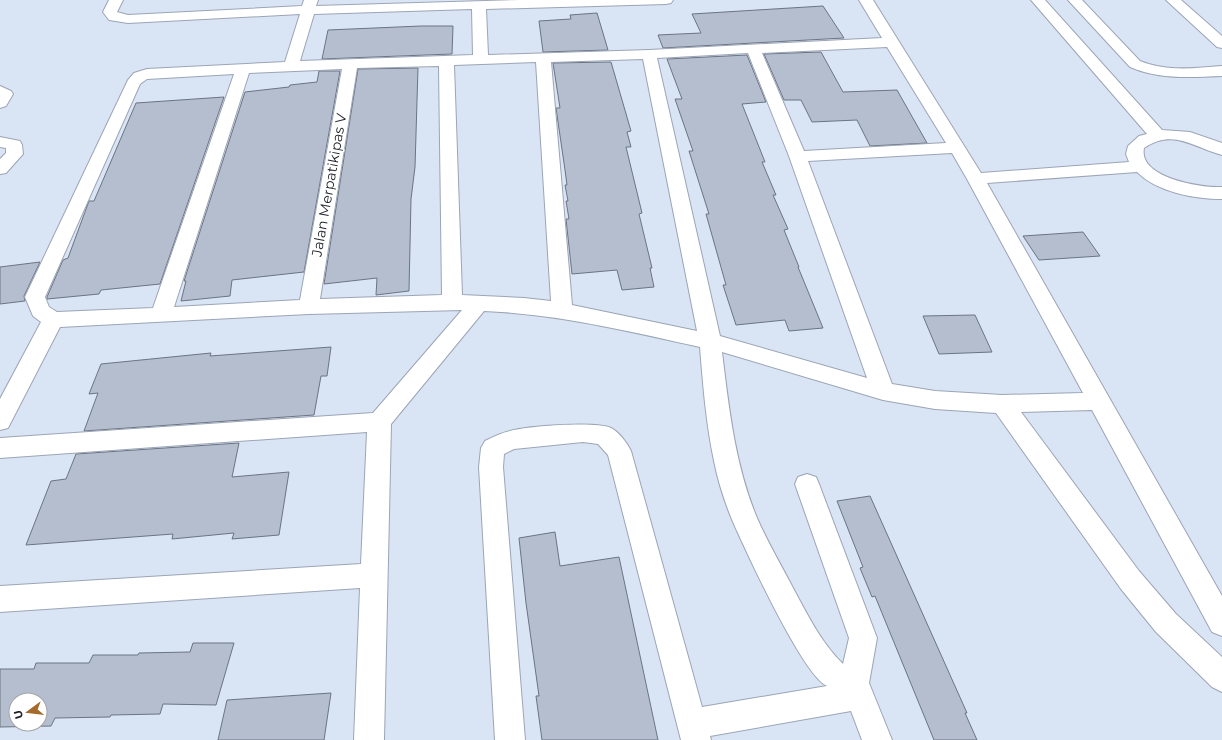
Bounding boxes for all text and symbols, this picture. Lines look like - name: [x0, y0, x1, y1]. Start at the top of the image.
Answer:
- street label: Jalan Merpatikipas V: [307, 112, 350, 259]
- north arrow: [8, 692, 48, 732]
- text: U: [10, 709, 26, 721]

